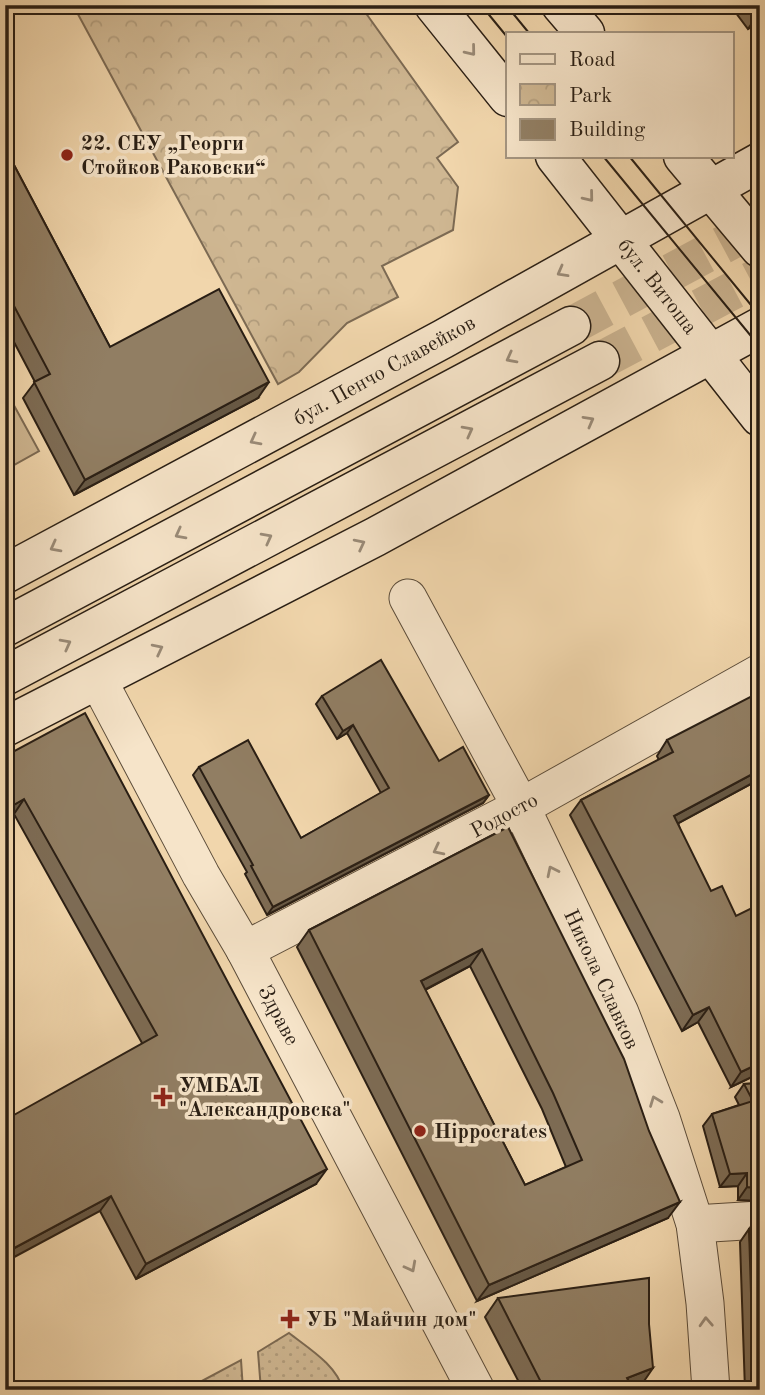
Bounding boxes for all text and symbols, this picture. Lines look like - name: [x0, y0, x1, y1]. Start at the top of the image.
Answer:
- legend: [506, 32, 734, 158]
- one-way arrow: [462, 44, 475, 56]
- text: Road: [569, 50, 616, 71]
- text: Park: [569, 86, 612, 107]
- text: Building: [569, 120, 646, 141]
- place label: 22. СЕУ „Георги Стойков Раковски“: [81, 134, 266, 179]
- marker: 22. СЕУ „Георги Стойков Раковски“: [59, 147, 75, 163]
- one-way arrow: [580, 190, 593, 202]
- street label: бул. Витоша: [613, 235, 701, 339]
- one-way arrow: [557, 264, 570, 277]
- street label: бул. Пенчо Славейков: [290, 313, 479, 430]
- one-way arrow: [506, 350, 518, 363]
- one-way arrow: [581, 416, 594, 429]
- one-way arrow: [461, 426, 473, 440]
- one-way arrow: [250, 432, 263, 445]
- one-way arrow: [175, 526, 188, 539]
- one-way arrow: [259, 533, 272, 546]
- one-way arrow: [50, 539, 62, 553]
- one-way arrow: [353, 539, 365, 553]
- one-way arrow: [58, 639, 71, 653]
- one-way arrow: [151, 643, 163, 657]
- street label: Родосто: [467, 790, 542, 843]
- one-way arrow: [433, 841, 446, 855]
- one-way arrow: [546, 866, 560, 878]
- street label: Никола Славков: [559, 906, 642, 1053]
- street label: Здраве: [253, 982, 302, 1049]
- place label: УМБАЛ "Александровска": [179, 1076, 351, 1121]
- marker: УМБАЛ "Александровска": [153, 1087, 173, 1107]
- one-way arrow: [649, 1096, 663, 1108]
- place label: Hippocrates: [434, 1122, 547, 1143]
- marker: Hippocrates: [412, 1123, 428, 1139]
- one-way arrow: [403, 1259, 416, 1272]
- marker: УБ "Майчин дом": [280, 1309, 300, 1329]
- place label: УБ "Майчин дом": [306, 1310, 477, 1331]
- one-way arrow: [699, 1316, 714, 1327]

